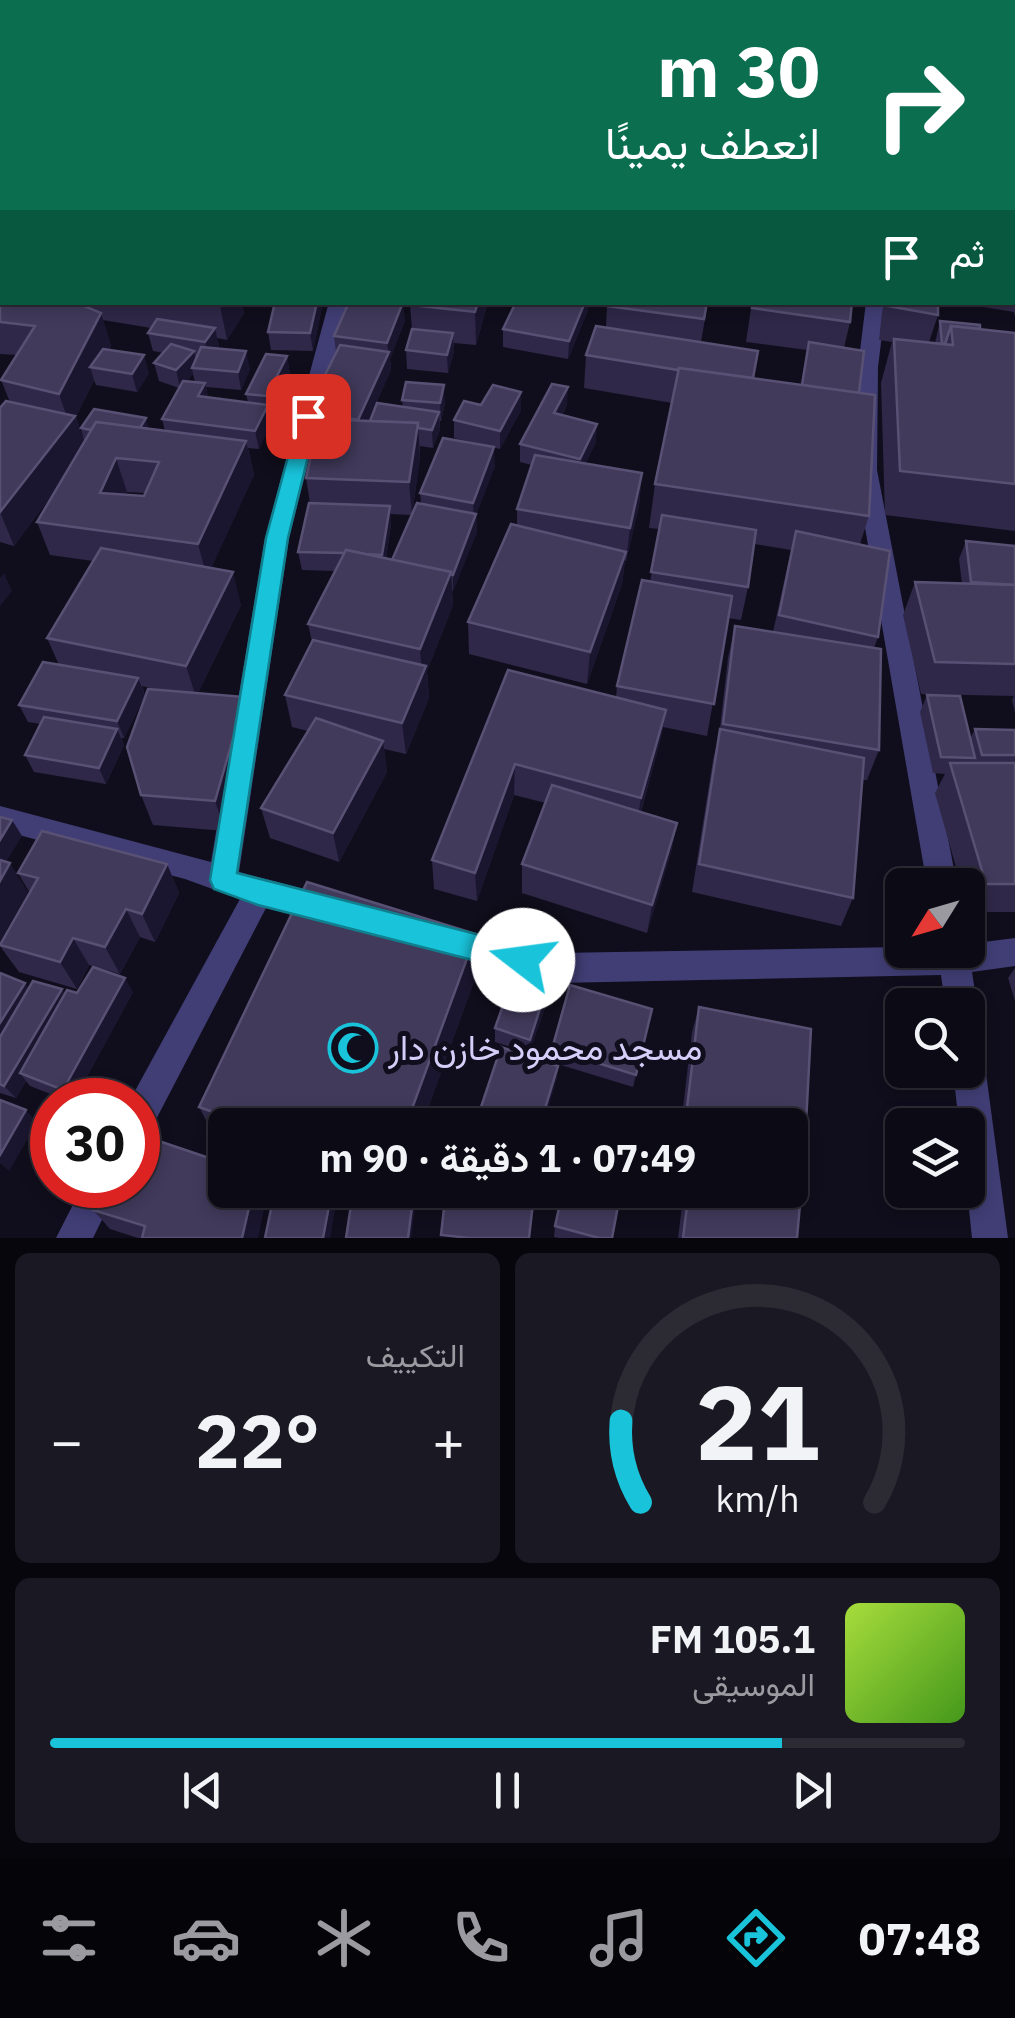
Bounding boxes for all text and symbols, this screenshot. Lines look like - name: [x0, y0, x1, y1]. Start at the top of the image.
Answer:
- text: 30 m: [657, 25, 820, 116]
- icon: right: [855, 40, 985, 170]
- text: انعطف يمينًا: [605, 113, 820, 171]
- text: ثم: [949, 228, 985, 277]
- icon: arrive: [874, 230, 929, 285]
- pin: [266, 374, 351, 459]
- icon: arrive: [281, 389, 336, 444]
- north arrow: [885, 868, 985, 968]
- map controls: [885, 868, 985, 1208]
- position arrow: [471, 908, 575, 1012]
- button: search: [885, 988, 985, 1088]
- mosque icon: مسجد محمود خازن دار: [327, 1022, 379, 1074]
- place label: مسجد محمود خازن دار: [387, 1024, 702, 1070]
- speed limit sign: 30: [30, 1078, 160, 1208]
- button: layers: [885, 1108, 985, 1208]
- text: 07:49 · 1 دقيقة · 90 m: [320, 1133, 696, 1182]
- text: التكييف: [366, 1334, 465, 1376]
- text: 21: [695, 1353, 820, 1489]
- text: 22°: [195, 1391, 320, 1489]
- text: −: [50, 1405, 83, 1476]
- text: +: [432, 1405, 465, 1476]
- text: km/h: [715, 1475, 800, 1522]
- text: 105.1 FM: [650, 1614, 815, 1663]
- text: الموسيقى: [692, 1663, 815, 1705]
- icon: previous: [175, 1763, 230, 1818]
- icon: pause: [480, 1763, 535, 1818]
- icon: next: [785, 1763, 840, 1818]
- icon: filters: [34, 1903, 104, 1973]
- icon: car: [171, 1903, 241, 1973]
- icon: climate: [309, 1903, 379, 1973]
- icon: phone: [446, 1903, 516, 1973]
- icon: music: [584, 1903, 654, 1973]
- icon: directions: [721, 1903, 791, 1973]
- text: 07:48: [858, 1909, 981, 1967]

